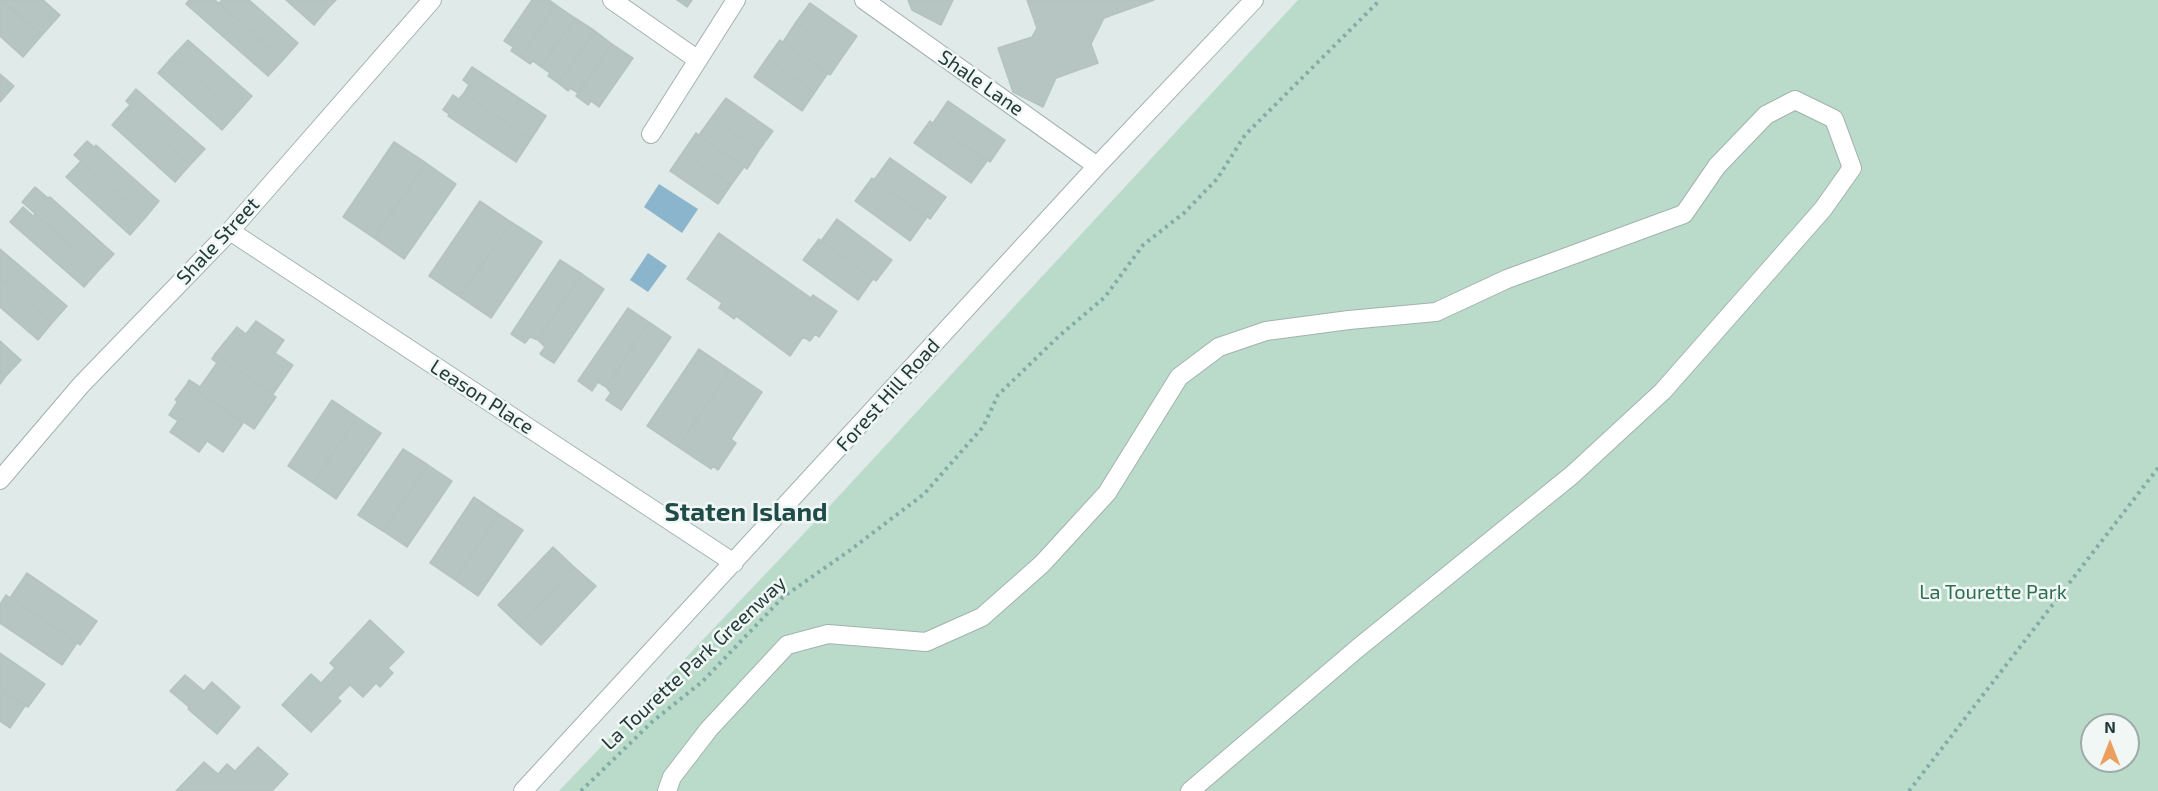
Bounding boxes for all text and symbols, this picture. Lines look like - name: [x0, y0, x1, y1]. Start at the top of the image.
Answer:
- street label: Shale Lane: [934, 45, 1028, 121]
- street label: Shale Street: [172, 192, 264, 290]
- street label: Forest Hill Road: [831, 334, 945, 456]
- street label: Leason Place: [426, 355, 538, 439]
- district label: Staten Island: [664, 496, 828, 528]
- street label: La Tourette Park Greenway: [597, 571, 791, 755]
- park label: La Tourette Park: [1919, 580, 2067, 604]
- north arrow: [2080, 713, 2140, 773]
- text: N: [2104, 717, 2116, 736]

